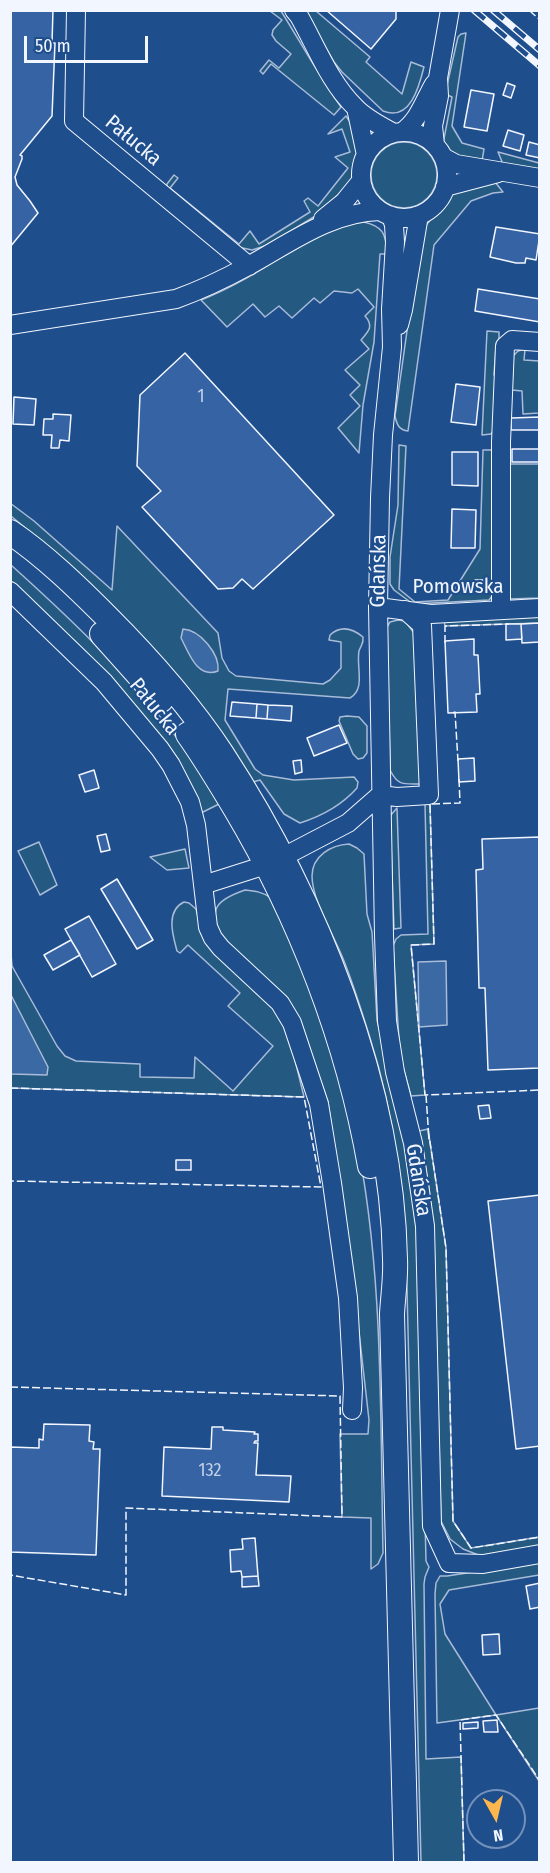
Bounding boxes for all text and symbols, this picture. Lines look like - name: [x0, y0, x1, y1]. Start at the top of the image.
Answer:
- scale bar: [27, 24, 152, 62]
- text: 50 m: [35, 35, 71, 57]
- street label: Pałucka: [100, 110, 166, 172]
- house number: 1: [197, 386, 205, 408]
- street label: Gdańska: [366, 534, 392, 608]
- street label: Pomowska: [412, 574, 504, 600]
- street label: Pałucka: [123, 673, 185, 741]
- street label: Gdańska: [400, 1142, 436, 1218]
- house number: 132: [199, 1460, 221, 1482]
- north arrow: [466, 1789, 526, 1849]
- text: N: [492, 1825, 504, 1845]

